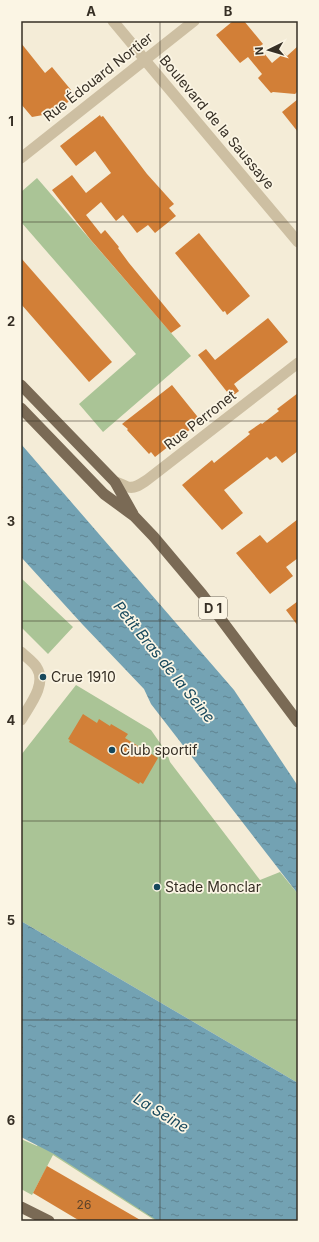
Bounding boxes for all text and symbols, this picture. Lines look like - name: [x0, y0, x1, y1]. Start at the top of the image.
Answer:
- text: A: [86, 3, 96, 19]
- text: B: [224, 3, 233, 19]
- street label: Rue Édouard Nortier: [40, 29, 156, 125]
- north arrow: [249, 30, 289, 70]
- text: N: [252, 46, 266, 56]
- street label: Boulevard de la Saussaye: [156, 51, 278, 192]
- text: 1: [8, 113, 14, 129]
- text: 2: [7, 313, 15, 329]
- street label: Rue Perronet: [160, 386, 239, 453]
- text: 3: [7, 513, 15, 529]
- water label: Petit Bras de la Seine: [110, 597, 219, 726]
- road number: D 1: [199, 597, 227, 619]
- place label: Crue 1910: [51, 668, 116, 685]
- marker: Crue 1910: [38, 672, 48, 682]
- text: 4: [7, 712, 16, 728]
- place label: Club sportif: [120, 741, 197, 758]
- marker: Club sportif: [107, 745, 117, 755]
- place label: Stade Monclar: [165, 878, 261, 895]
- marker: Stade Monclar: [152, 882, 162, 892]
- text: 5: [7, 912, 15, 928]
- water label: La Seine: [130, 1089, 192, 1136]
- text: 6: [7, 1112, 15, 1128]
- house number: 26: [77, 1197, 91, 1212]

